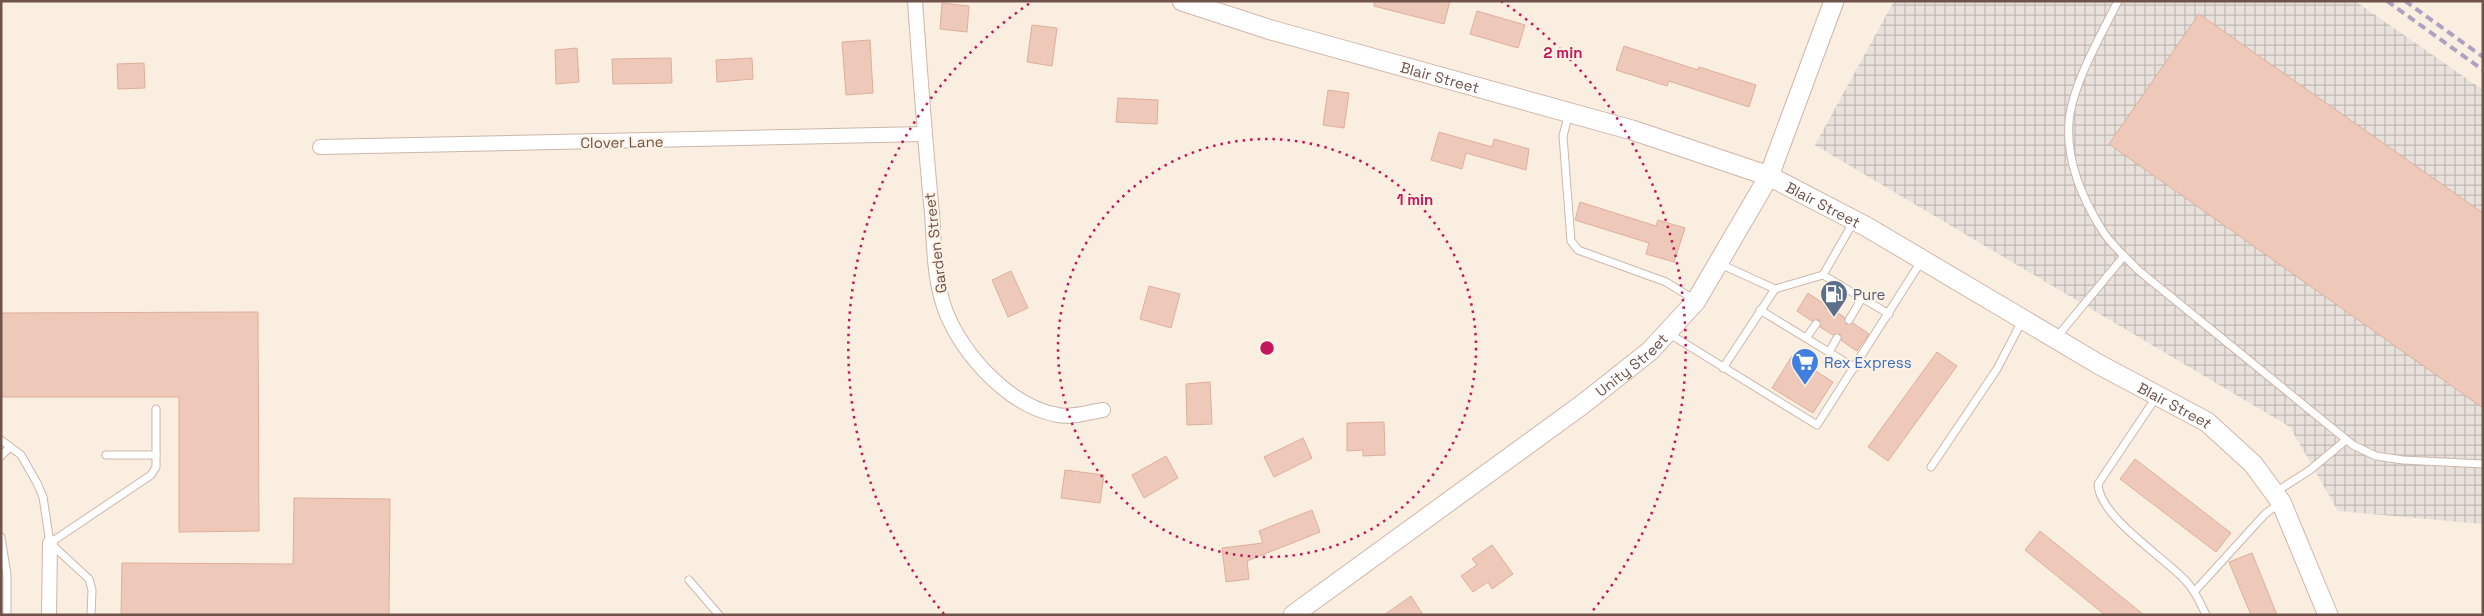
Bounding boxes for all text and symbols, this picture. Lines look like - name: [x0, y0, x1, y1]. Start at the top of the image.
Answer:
- text: 2 min: [1544, 43, 1582, 62]
- street label: Blair Street: [1398, 57, 1482, 97]
- street label: Clover Lane: [580, 132, 664, 152]
- street label: Blair Street: [1783, 177, 1864, 232]
- text: 1 min: [1397, 190, 1433, 209]
- street label: Garden Street: [919, 191, 951, 294]
- fuel station icon: Pure: [1819, 279, 1849, 318]
- place label: Pure: [1853, 285, 1886, 304]
- street label: Unity Street: [1591, 329, 1671, 400]
- centre of rings: [1258, 339, 1276, 357]
- supermarket icon: Rex Express: [1790, 347, 1820, 386]
- place label: Rex Express: [1824, 353, 1912, 372]
- street label: Blair Street: [2135, 377, 2217, 432]

